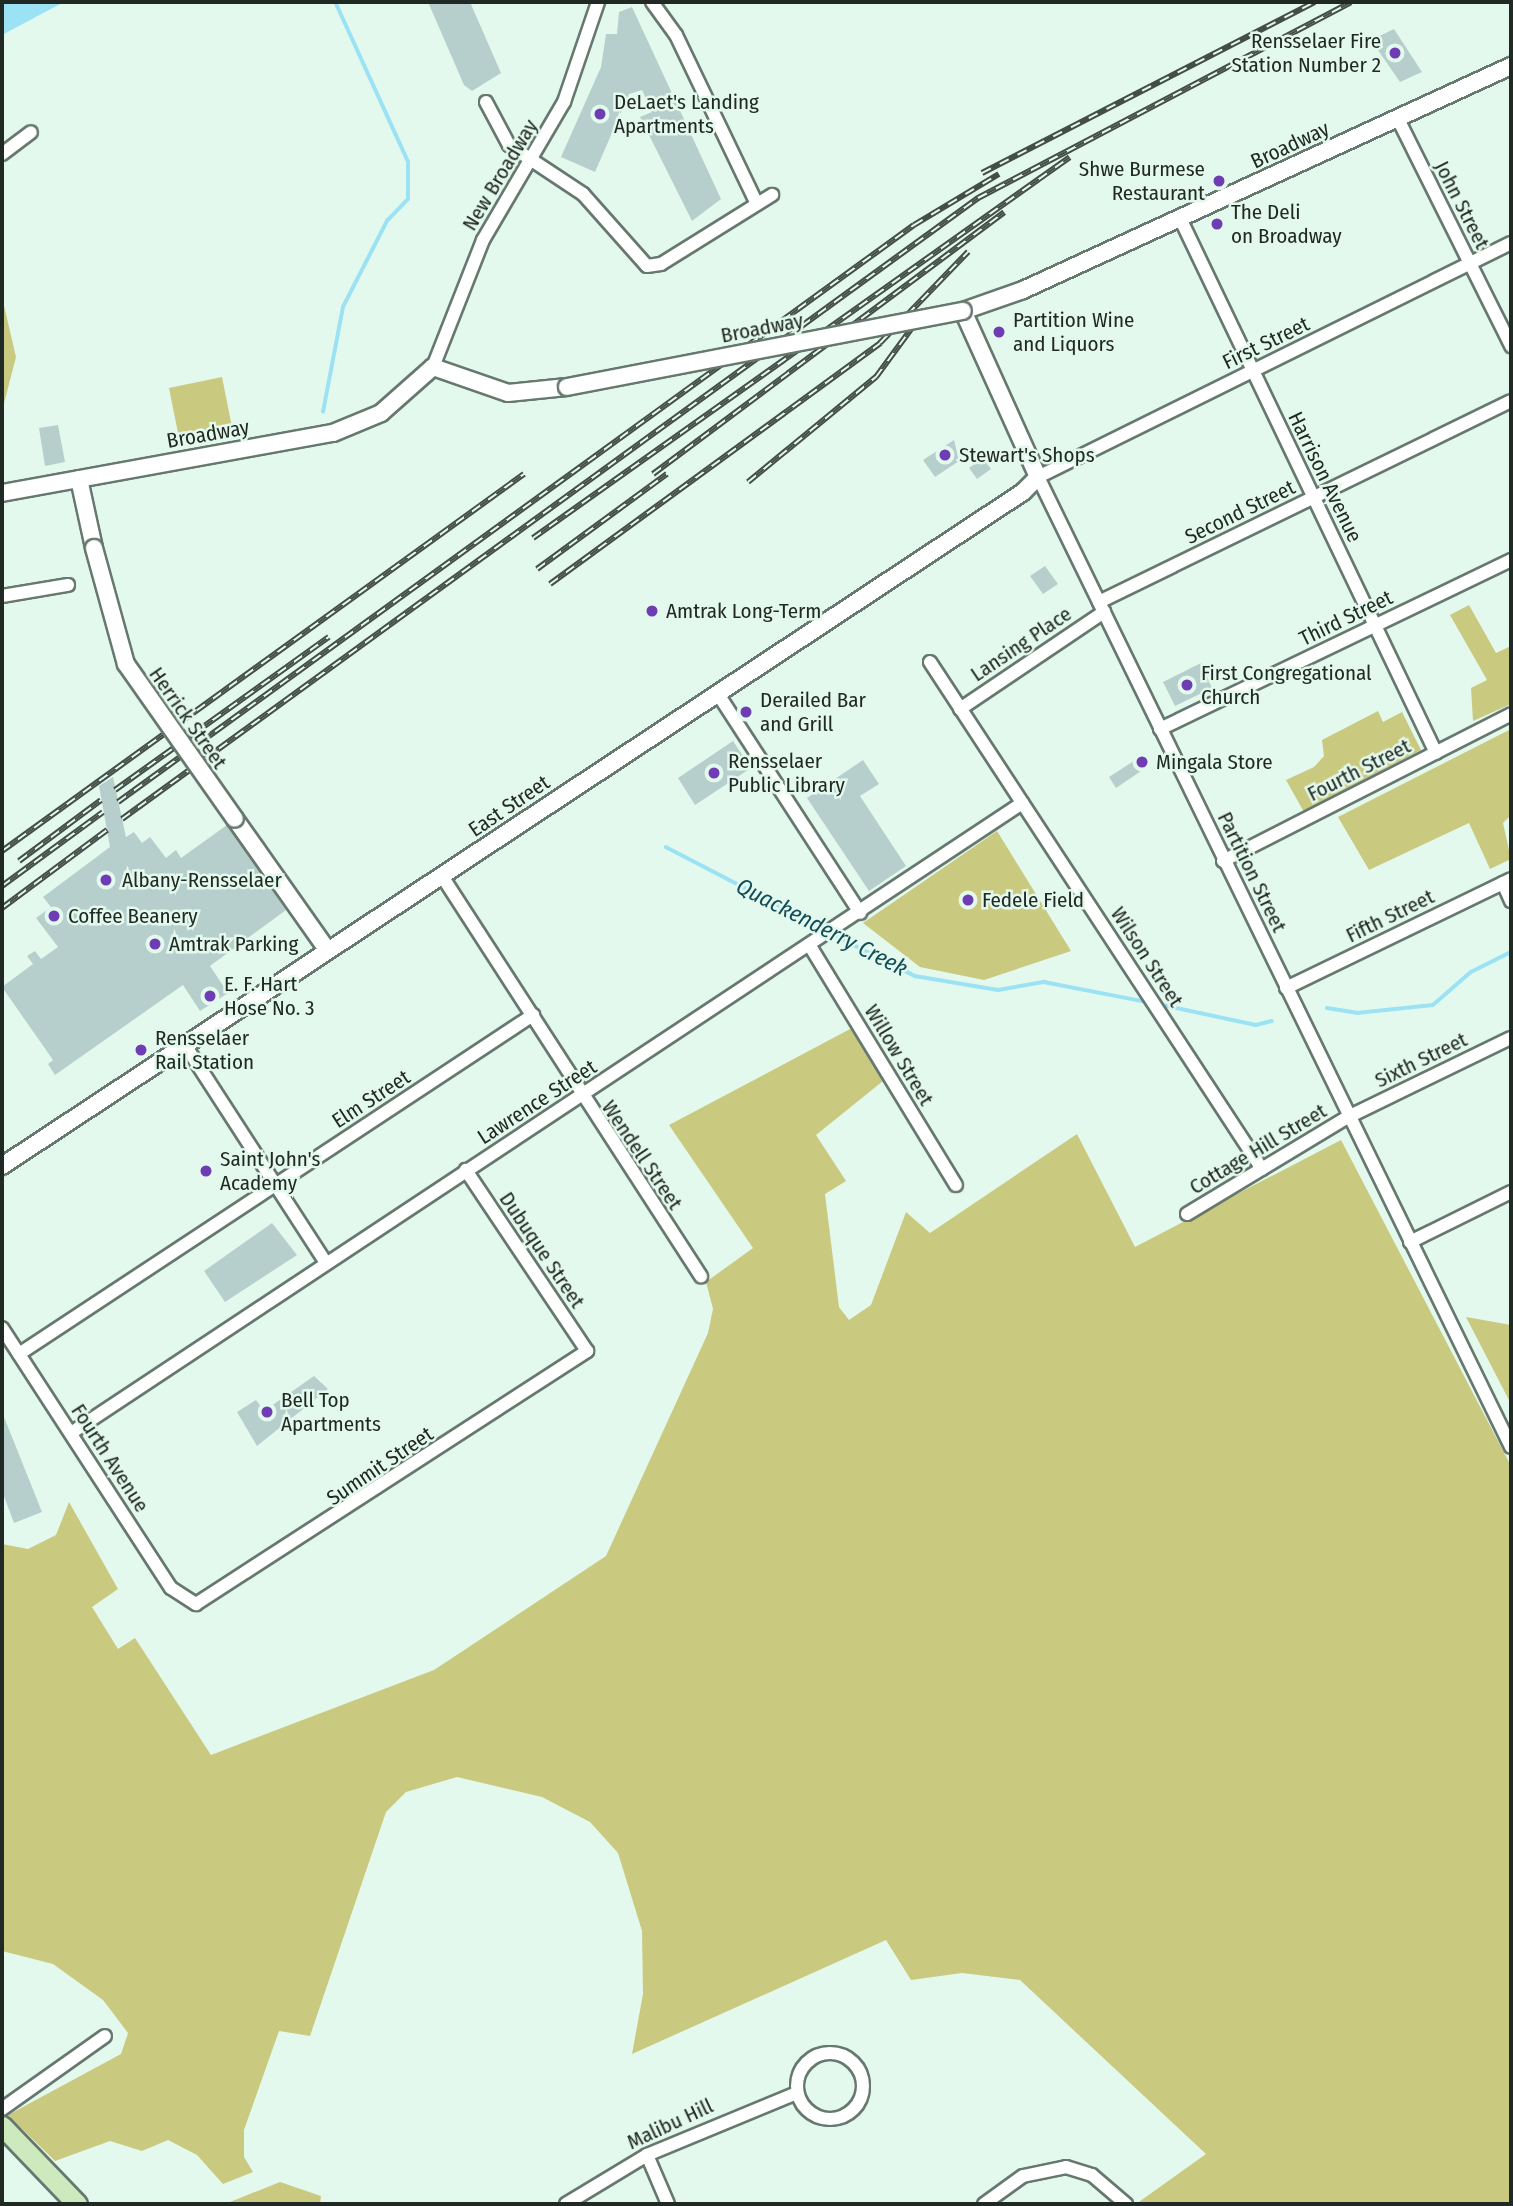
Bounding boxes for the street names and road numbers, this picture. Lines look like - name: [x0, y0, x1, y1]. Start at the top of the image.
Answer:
- street label: New Broadway: [457, 115, 543, 235]
- street label: Broadway: [1247, 116, 1333, 174]
- street label: John Street: [1429, 157, 1495, 253]
- street label: Broadway: [719, 308, 805, 348]
- street label: First Street: [1219, 311, 1313, 375]
- street label: Harrison Avenue: [1283, 408, 1367, 546]
- street label: Broadway: [165, 414, 251, 454]
- street label: Second Street: [1181, 475, 1299, 549]
- street label: Third Street: [1295, 585, 1397, 651]
- street label: Lansing Place: [966, 601, 1076, 687]
- street label: Herrick Street: [144, 662, 232, 774]
- street label: Fourth Street: [1303, 733, 1415, 807]
- street label: East Street: [464, 770, 554, 842]
- street label: Partition Street: [1212, 808, 1292, 936]
- street label: Fifth Street: [1342, 884, 1438, 948]
- street label: Wilson Street: [1105, 902, 1189, 1012]
- street label: Willow Street: [859, 1000, 939, 1110]
- street label: Sixth Street: [1371, 1027, 1471, 1093]
- street label: Lawrence Street: [473, 1054, 601, 1150]
- street label: Elm Street: [327, 1064, 415, 1134]
- street label: Wendell Street: [596, 1096, 688, 1214]
- street label: Cottage Hill Street: [1185, 1098, 1331, 1200]
- street label: Dubuque Street: [494, 1187, 590, 1313]
- street label: Fourth Avenue: [66, 1399, 154, 1517]
- street label: Summit Street: [322, 1421, 438, 1511]
- street label: Malibu Hill: [623, 2093, 717, 2155]

